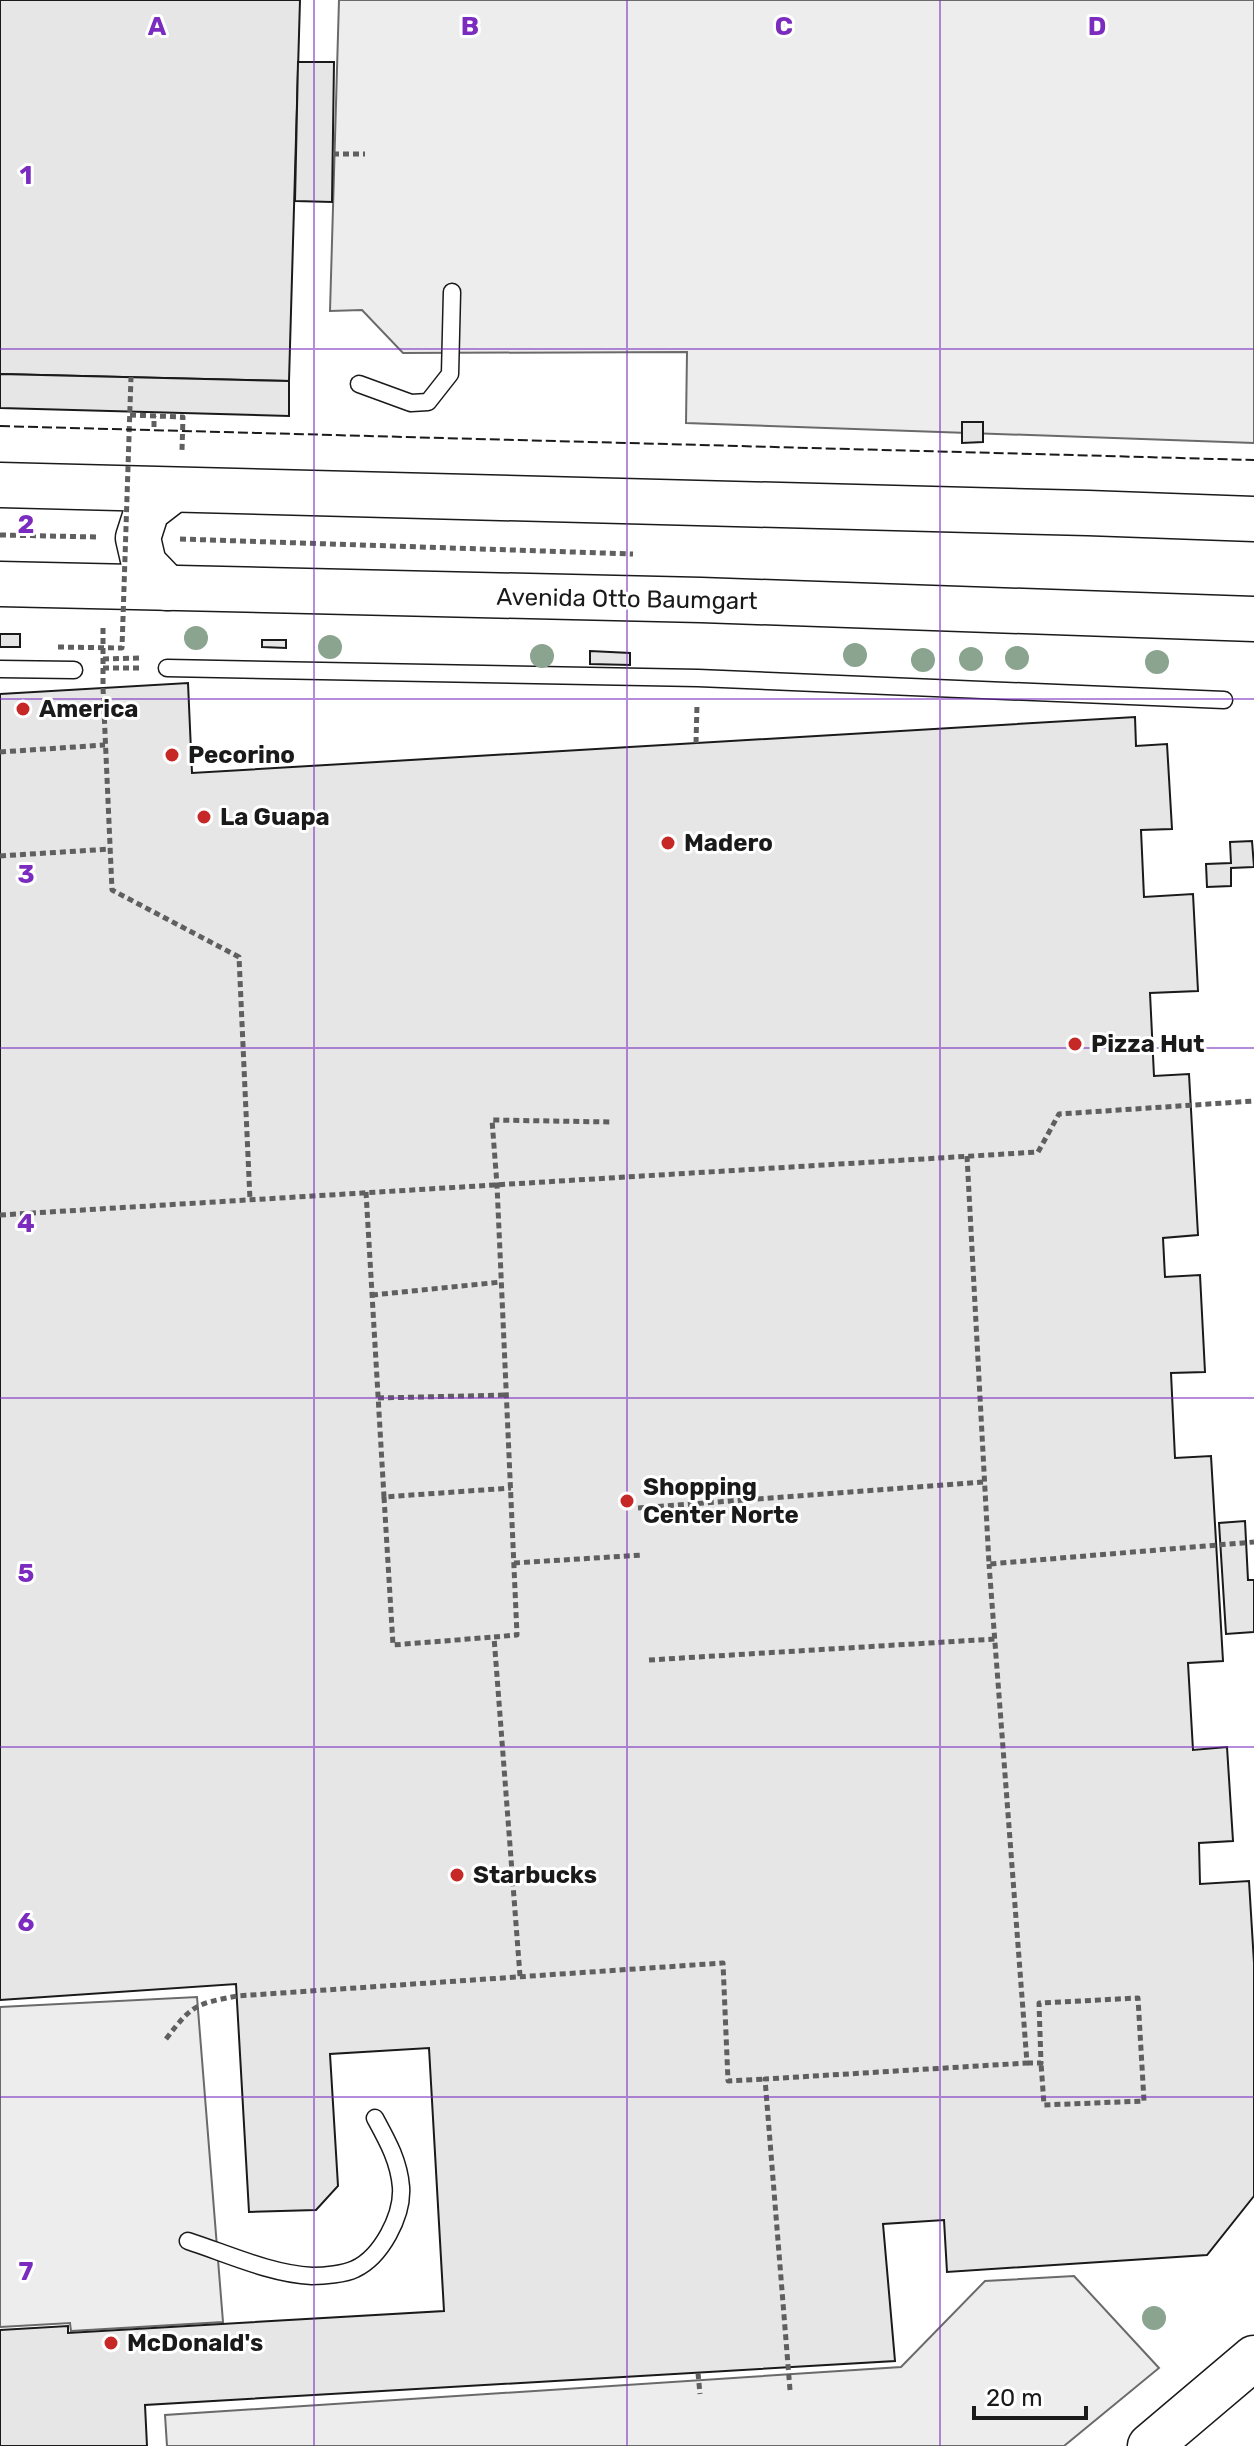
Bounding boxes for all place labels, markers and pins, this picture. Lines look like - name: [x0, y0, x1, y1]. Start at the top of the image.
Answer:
- place label: America: [39, 695, 139, 723]
- marker: America: [14, 700, 32, 718]
- place label: Pecorino: [188, 741, 295, 769]
- marker: Pecorino: [163, 746, 181, 764]
- place label: La Guapa: [220, 803, 330, 831]
- marker: La Guapa: [195, 808, 213, 826]
- place label: Madero: [684, 829, 773, 857]
- marker: Madero: [659, 834, 677, 852]
- place label: Pizza Hut: [1091, 1030, 1204, 1058]
- marker: Pizza Hut: [1066, 1035, 1084, 1053]
- place label: Shopping Center Norte: [643, 1473, 799, 1529]
- marker: Shopping Center Norte: [618, 1492, 636, 1510]
- place label: Starbucks: [473, 1861, 597, 1889]
- marker: Starbucks: [448, 1866, 466, 1884]
- place label: McDonald's: [127, 2329, 263, 2357]
- marker: McDonald's: [102, 2334, 120, 2352]

